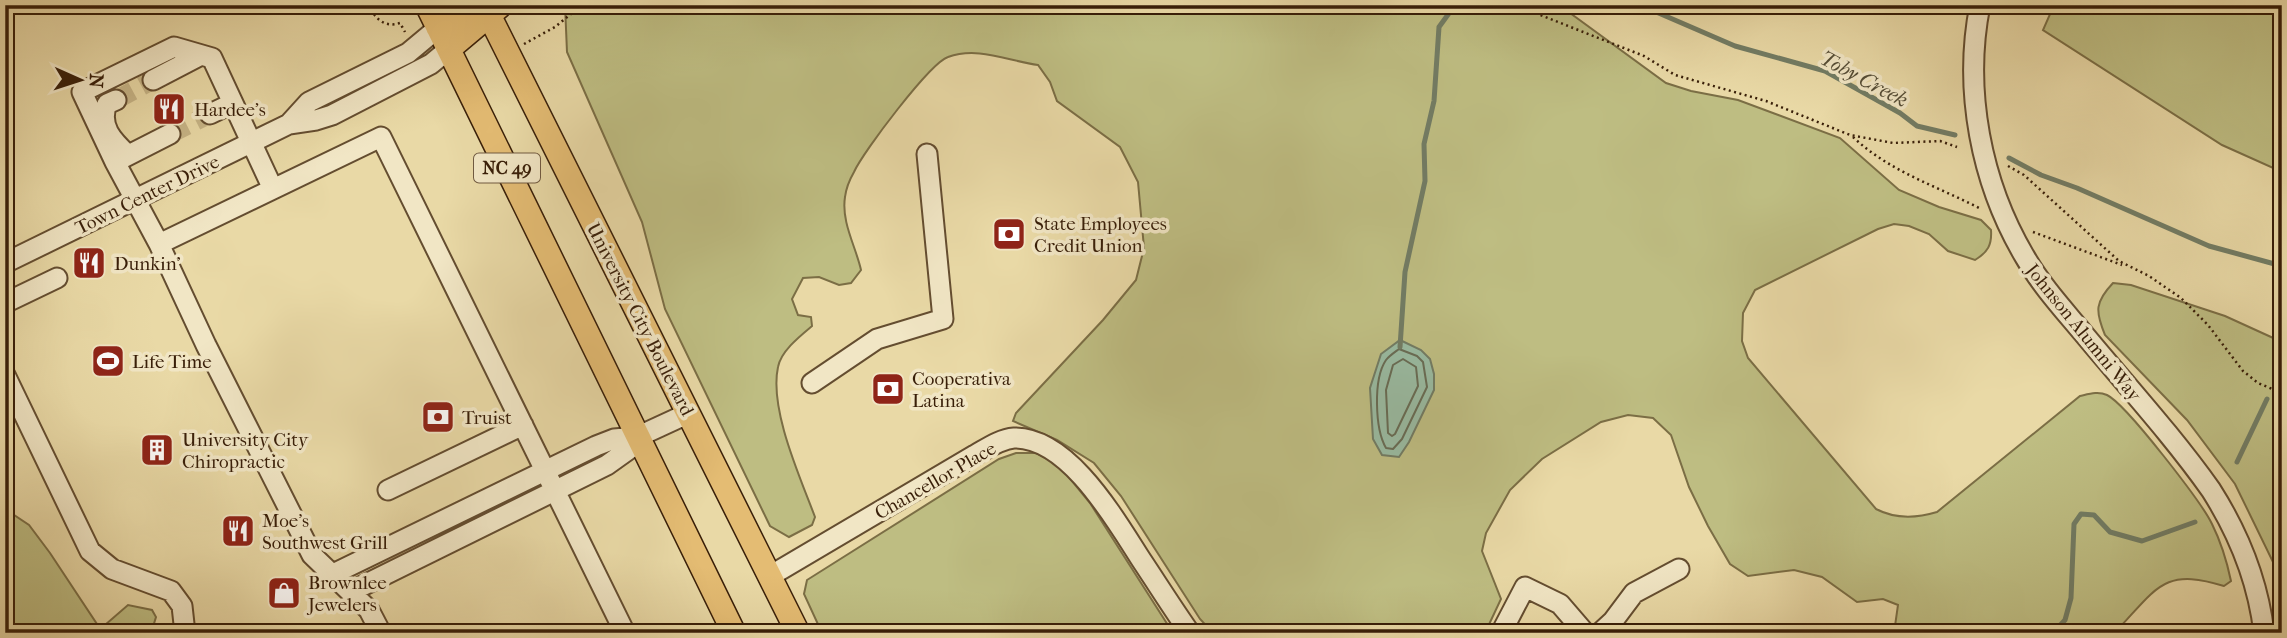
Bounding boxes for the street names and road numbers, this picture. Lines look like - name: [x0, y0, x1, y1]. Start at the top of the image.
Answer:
- street label: Town Center Drive: [72, 151, 223, 239]
- road number: NC 49: [474, 154, 540, 182]
- street label: University City Boulevard: [582, 219, 699, 420]
- street label: Johnson Alumni Way: [2020, 258, 2146, 406]
- street label: Chancellor Place: [871, 437, 1000, 524]

